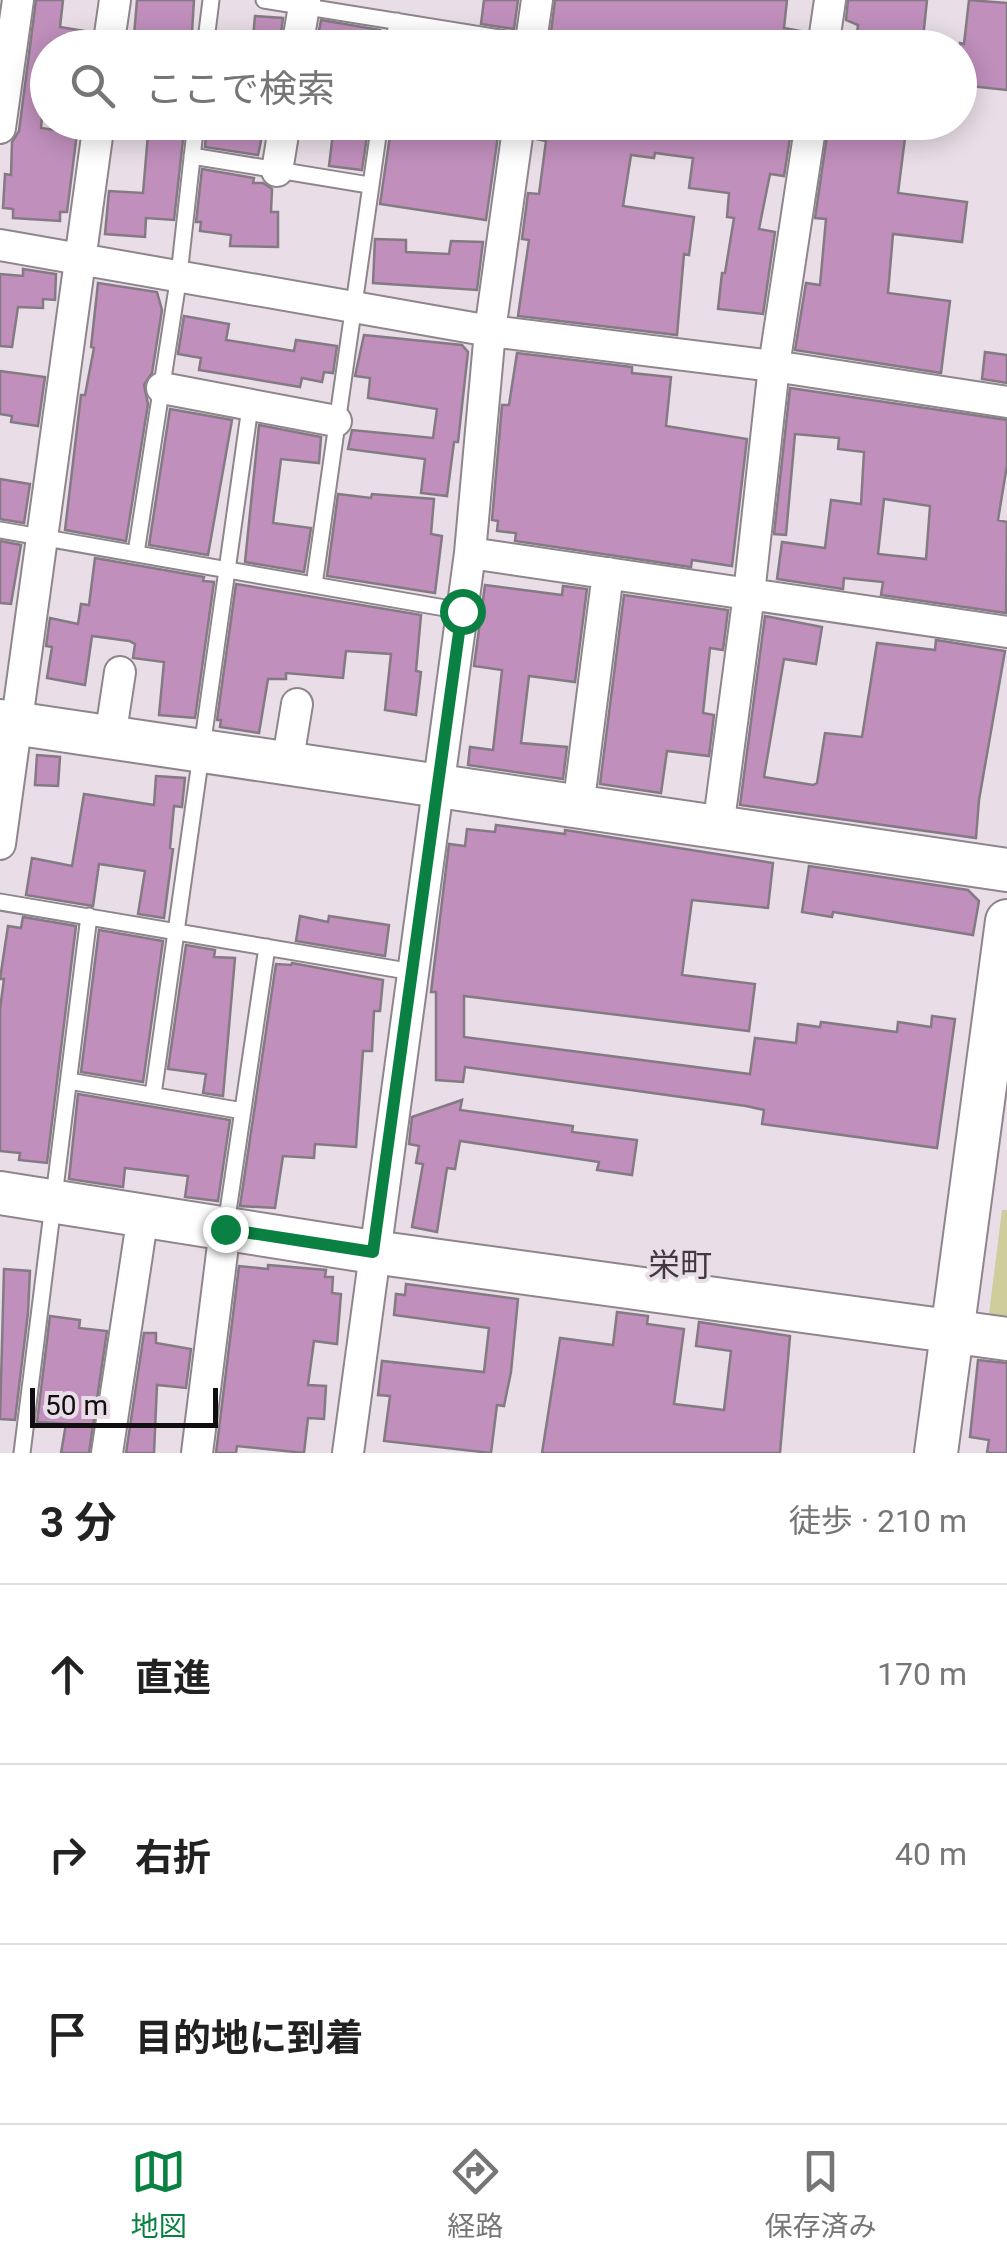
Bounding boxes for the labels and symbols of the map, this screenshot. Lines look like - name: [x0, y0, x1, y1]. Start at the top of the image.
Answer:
- route start: [440, 589, 486, 635]
- route end: [203, 1207, 249, 1253]
- district label: 栄町: [648, 1246, 712, 1284]
- scale bar: [30, 1383, 218, 1428]

